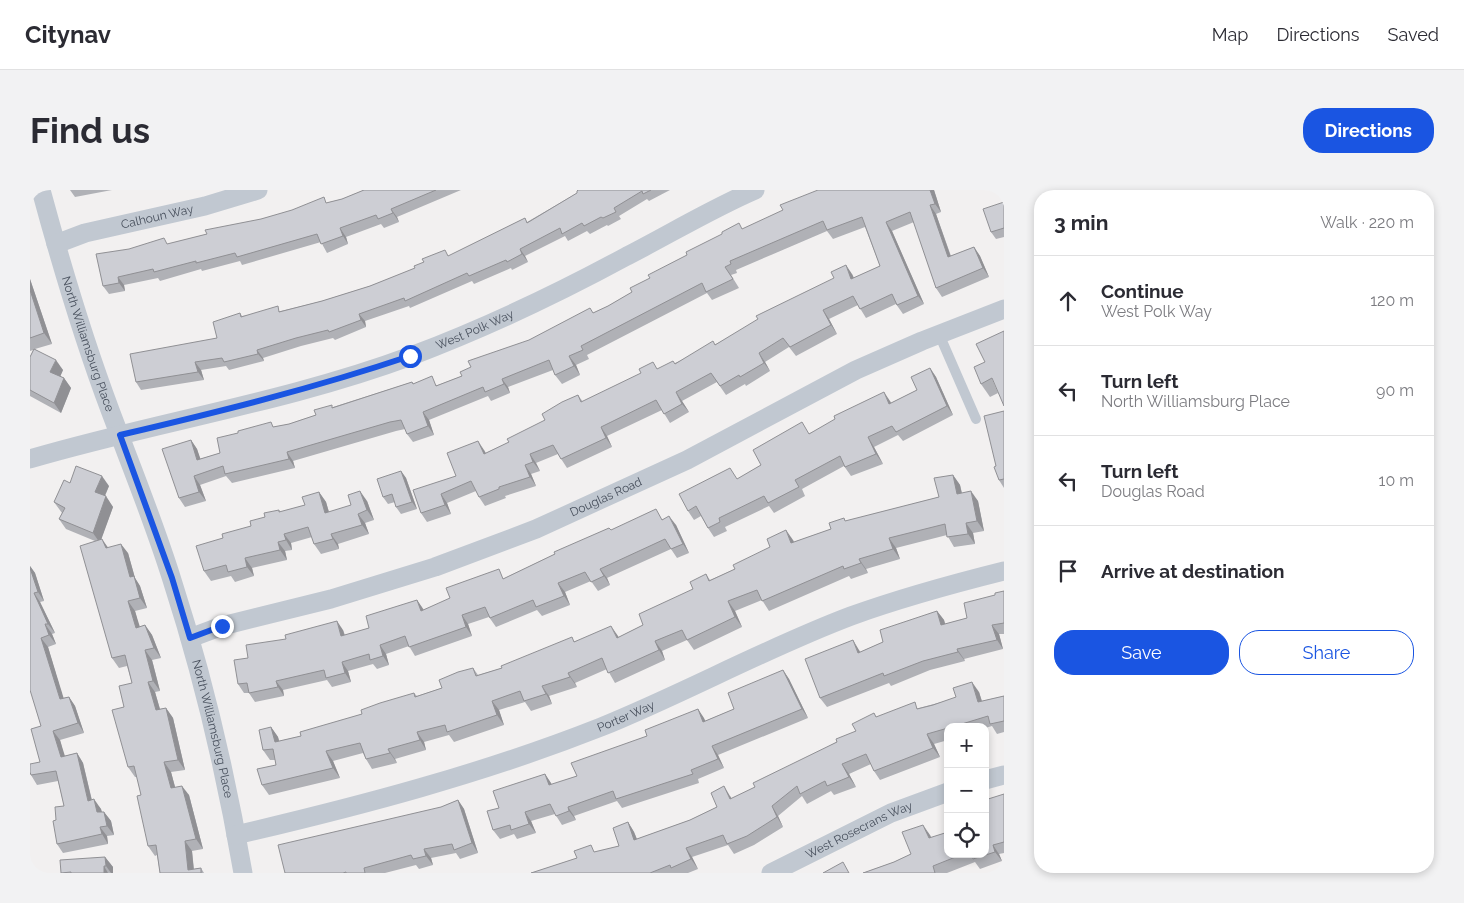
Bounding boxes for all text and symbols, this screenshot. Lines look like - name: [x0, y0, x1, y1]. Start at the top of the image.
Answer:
- text: Citynav: [25, 20, 111, 49]
- text: Map: [1212, 24, 1248, 45]
- text: Directions: [1276, 24, 1360, 45]
- text: Saved: [1388, 24, 1439, 45]
- button: Directions: [1303, 108, 1434, 153]
- text: Find us: [30, 110, 150, 151]
- street label: Calhoun Way: [120, 202, 195, 232]
- text: 3 min: [1054, 210, 1108, 235]
- text: Walk · 220 m: [1320, 213, 1414, 232]
- street label: North Williamsburg Place: [59, 275, 117, 414]
- text: Continue: [1101, 280, 1184, 302]
- icon: ahead: [1054, 287, 1082, 315]
- text: 120 m: [1370, 291, 1414, 310]
- text: West Polk Way: [1101, 302, 1212, 321]
- street label: West Polk Way: [434, 307, 516, 353]
- route start: [399, 345, 422, 368]
- text: Turn left: [1101, 370, 1178, 392]
- icon: left: [1054, 377, 1082, 405]
- text: 90 m: [1376, 381, 1414, 400]
- text: North Williamsburg Place: [1101, 392, 1290, 411]
- text: Turn left: [1101, 460, 1178, 482]
- icon: left: [1054, 467, 1082, 495]
- text: 10 m: [1379, 471, 1414, 490]
- street label: Douglas Road: [568, 475, 644, 520]
- text: Douglas Road: [1101, 482, 1205, 501]
- icon: arrive: [1054, 557, 1082, 585]
- text: Arrive at destination: [1101, 560, 1285, 582]
- route end: [211, 615, 234, 638]
- button: Save: [1054, 630, 1229, 675]
- button: Share: [1239, 630, 1414, 675]
- street label: North Williamsburg Place: [189, 658, 236, 799]
- street label: Porter Way: [595, 698, 657, 735]
- map controls: [944, 723, 989, 858]
- button: +: [944, 723, 989, 768]
- button: −: [944, 768, 989, 813]
- street label: West Rosecrans Way: [803, 799, 915, 862]
- button: locate: [944, 813, 989, 858]

